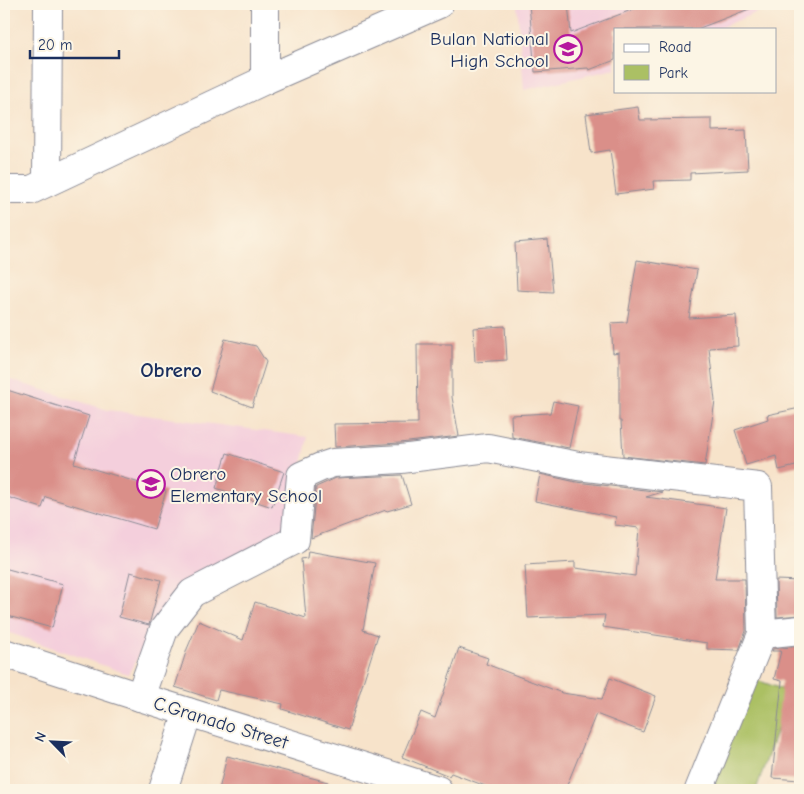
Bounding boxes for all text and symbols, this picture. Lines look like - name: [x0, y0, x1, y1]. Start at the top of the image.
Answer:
- scale bar: [30, 28, 119, 60]
- place label: Bulan National High School: [430, 28, 549, 72]
- legend: [614, 28, 776, 92]
- school or university icon: Bulan National High School: [553, 34, 583, 64]
- text: 20 m: [38, 36, 72, 54]
- text: Road: [659, 38, 691, 56]
- text: Park: [659, 64, 688, 82]
- district label: Obrero: [140, 358, 202, 382]
- place label: Obrero Elementary School: [170, 463, 322, 507]
- school or university icon: Obrero Elementary School: [136, 469, 166, 499]
- street label: C.Granado Street: [151, 692, 291, 754]
- north arrow: [28, 716, 78, 766]
- text: N: [31, 729, 50, 745]

